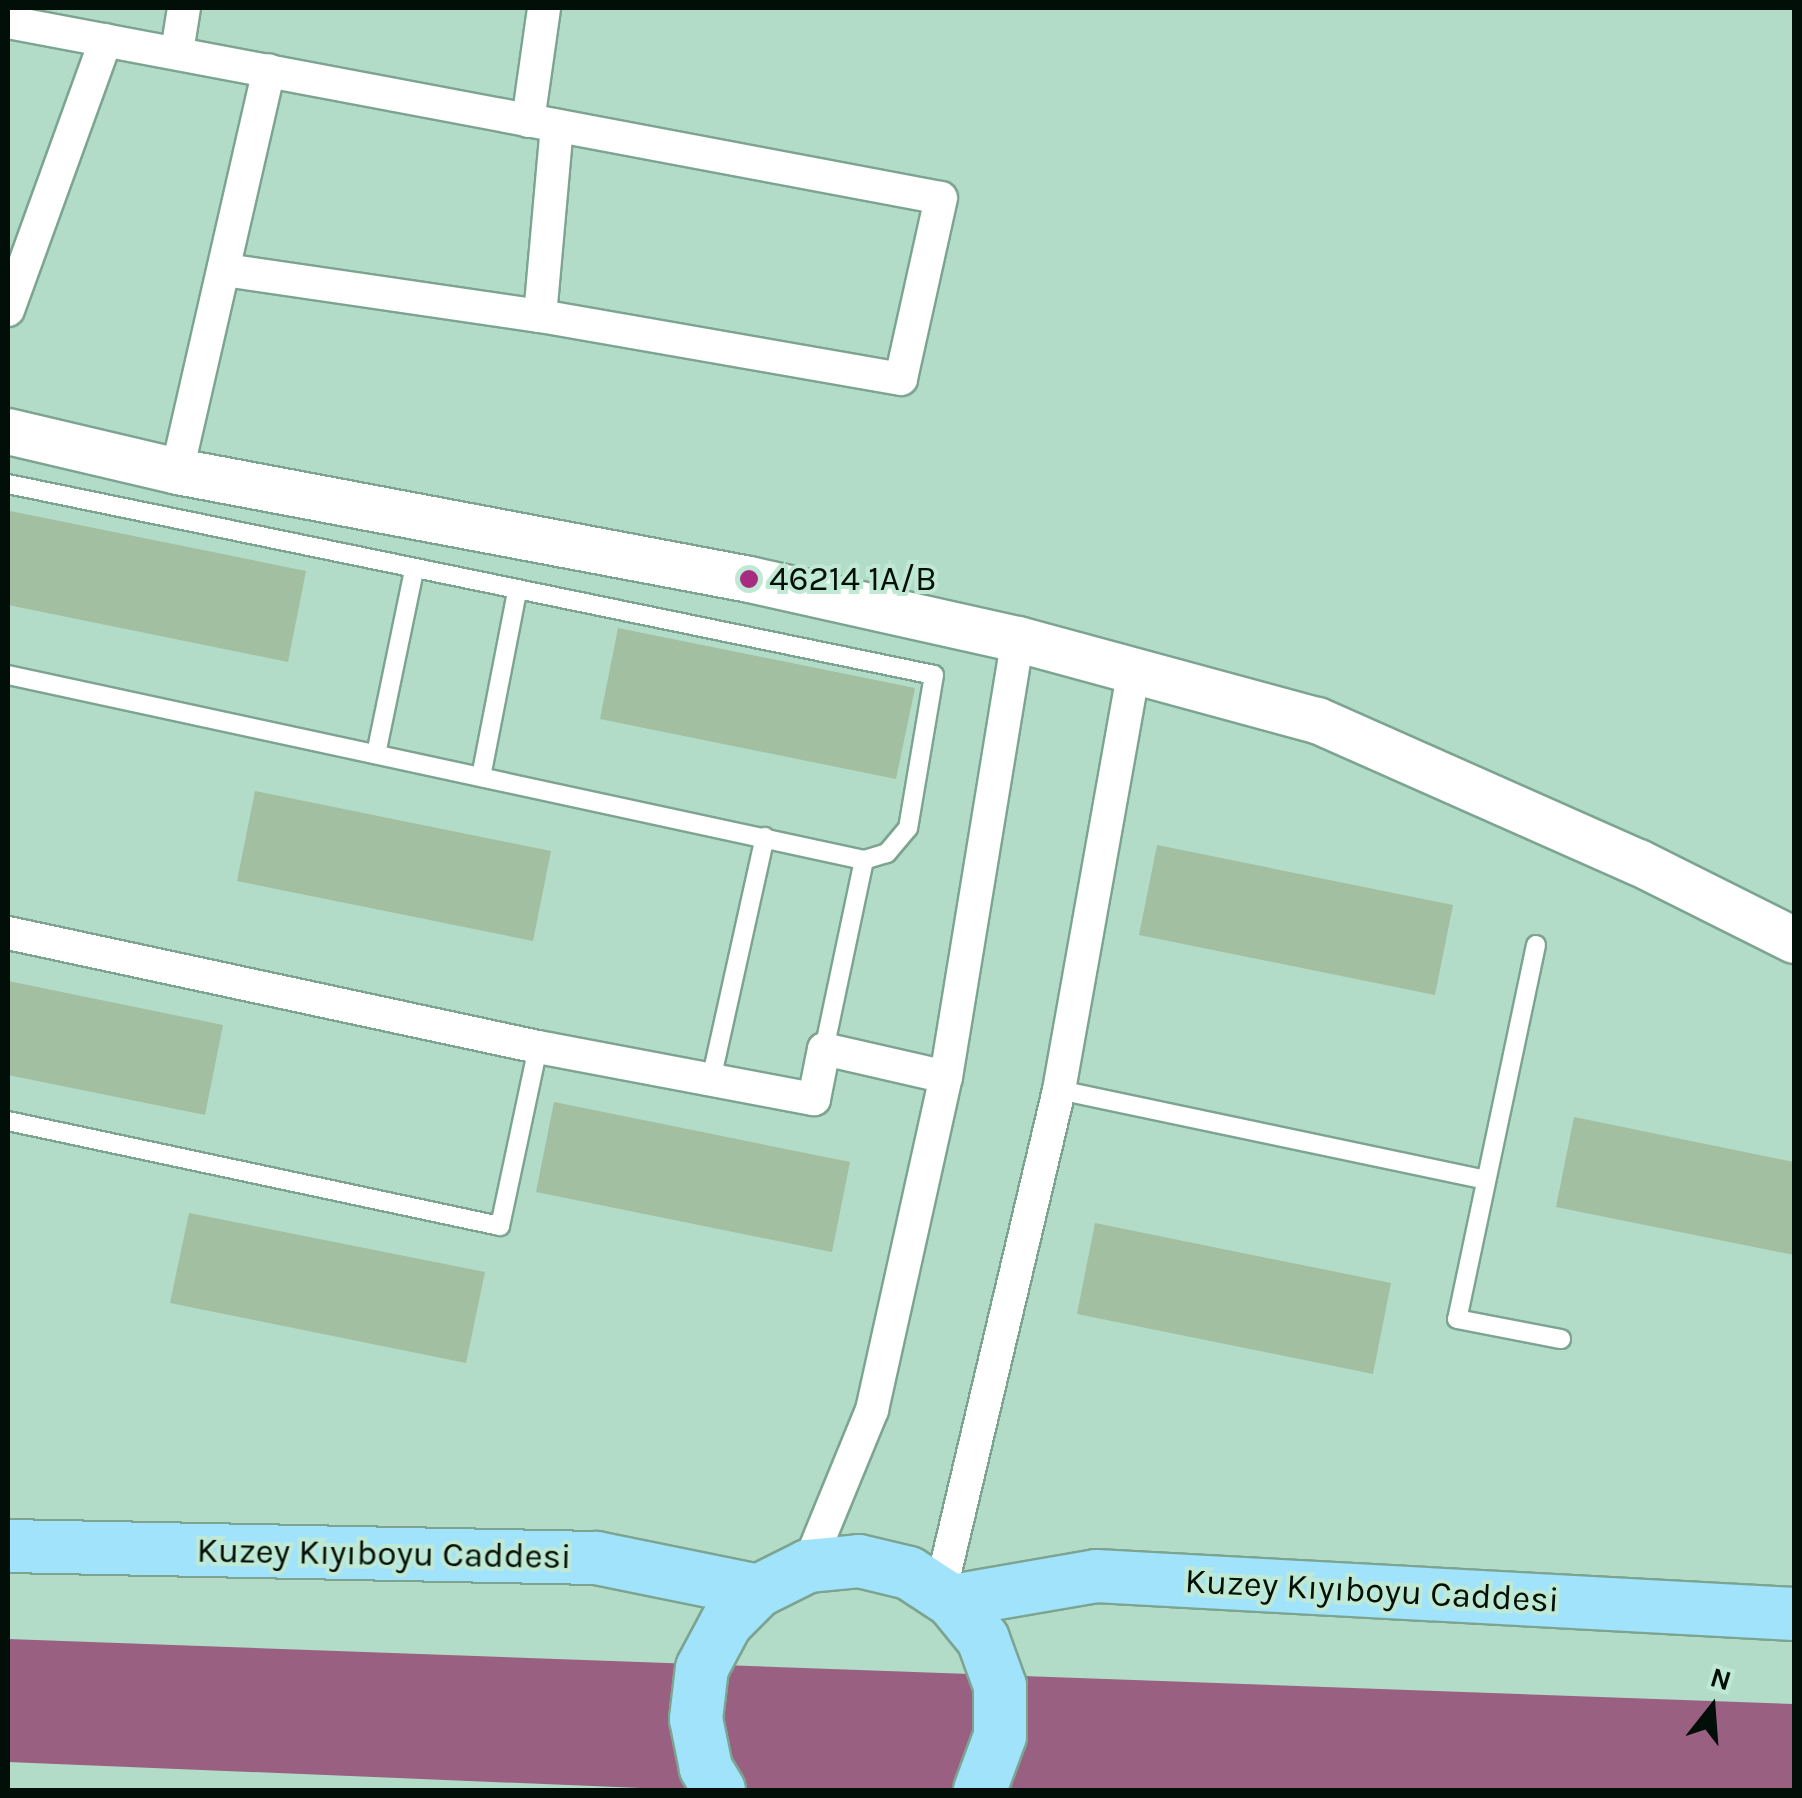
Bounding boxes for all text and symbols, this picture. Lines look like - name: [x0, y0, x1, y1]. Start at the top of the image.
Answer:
- place label: 46214 1A/B: [769, 558, 937, 600]
- marker: 46214 1A/B: [738, 568, 760, 590]
- street label: Kuzey Kıyıboyu Caddesi: [196, 1530, 572, 1578]
- street label: Kuzey Kıyıboyu Caddesi: [1184, 1560, 1560, 1622]
- north arrow: [1662, 1658, 1762, 1758]
- text: N: [1706, 1660, 1735, 1698]

